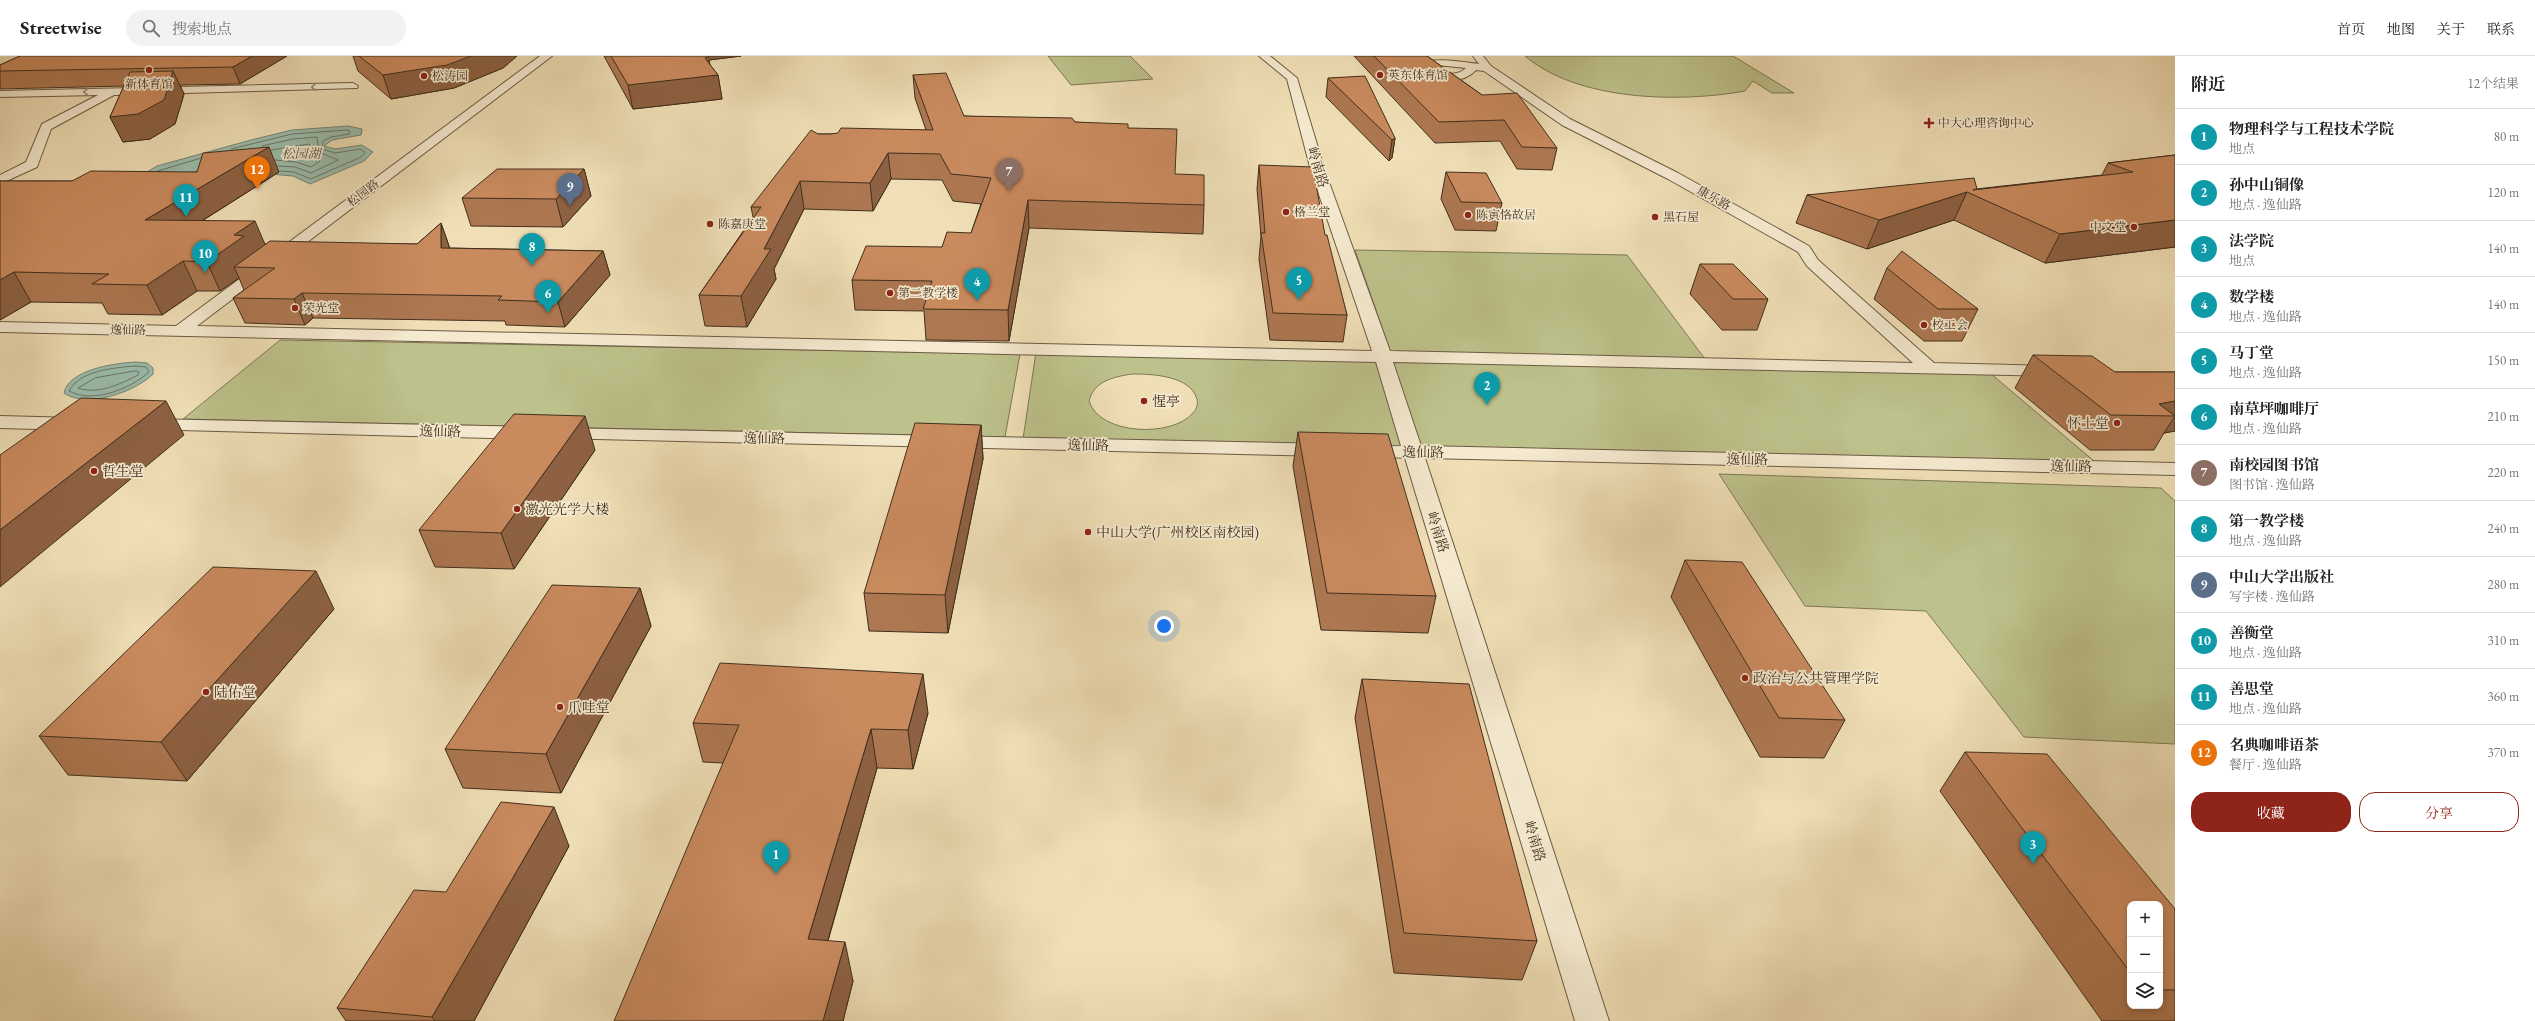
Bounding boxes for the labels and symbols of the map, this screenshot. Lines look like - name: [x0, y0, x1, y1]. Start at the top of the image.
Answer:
- marker: 新体育馆: [144, 65, 154, 75]
- place label: 英东体育馆: [1388, 67, 1448, 83]
- place label: 松涛园: [432, 68, 468, 84]
- marker: 英东体育馆: [1375, 70, 1385, 80]
- marker: 松涛园: [419, 71, 429, 81]
- place label: 新体育馆: [125, 76, 173, 92]
- one-way arrow: [311, 83, 317, 91]
- one-way arrow: [83, 88, 89, 96]
- place label: 中大心理咨询中心: [1938, 115, 2034, 131]
- marker: 中大心理咨询中心: [1923, 117, 1935, 129]
- street label: 岭南路: [1303, 144, 1333, 190]
- water label: 松园湖: [281, 145, 322, 162]
- pin: 12: [244, 156, 270, 189]
- pin: 7: [996, 158, 1022, 191]
- pin: 9: [557, 173, 583, 206]
- street label: 松园路: [344, 176, 382, 210]
- street label: 康乐路: [1694, 182, 1734, 214]
- pin: 11: [173, 184, 199, 217]
- place label: 格兰堂: [1294, 204, 1330, 220]
- marker: 格兰堂: [1281, 207, 1291, 217]
- place label: 陈寅恪故居: [1476, 207, 1536, 223]
- place label: 黑石屋: [1663, 209, 1699, 225]
- marker: 陈寅恪故居: [1463, 210, 1473, 220]
- marker: 黑石屋: [1650, 212, 1660, 222]
- place label: 陈嘉庚堂: [718, 216, 766, 232]
- marker: 陈嘉庚堂: [705, 219, 715, 229]
- place label: 中文堂: [2090, 219, 2126, 235]
- marker: 中文堂: [2129, 222, 2139, 232]
- pin: 8: [519, 233, 545, 266]
- pin: 10: [192, 240, 218, 273]
- pin: 5: [1286, 267, 1312, 300]
- pin: 4: [964, 268, 990, 301]
- pin: 6: [535, 280, 561, 313]
- place label: 第二教学楼: [898, 285, 958, 301]
- marker: 第二教学楼: [885, 288, 895, 298]
- place label: 荣光堂: [303, 300, 339, 316]
- marker: 荣光堂: [290, 303, 300, 313]
- place label: 校工会: [1932, 317, 1968, 333]
- marker: 校工会: [1919, 320, 1929, 330]
- street label: 逸仙路: [110, 322, 146, 338]
- pin: 2: [1474, 372, 1500, 405]
- place label: 惺亭: [1152, 392, 1180, 410]
- marker: 惺亭: [1139, 396, 1149, 406]
- place label: 怀士堂: [2067, 414, 2109, 432]
- marker: 怀士堂: [2112, 418, 2122, 428]
- street label: 逸仙路: [419, 422, 461, 440]
- street label: 逸仙路: [743, 429, 785, 447]
- street label: 逸仙路: [1067, 436, 1109, 454]
- street label: 逸仙路: [1402, 443, 1444, 461]
- street label: 逸仙路: [1726, 450, 1768, 468]
- street label: 逸仙路: [2050, 457, 2092, 475]
- place label: 哲生堂: [102, 462, 144, 480]
- marker: 哲生堂: [89, 466, 99, 476]
- place label: 激光光学大楼: [525, 500, 609, 518]
- marker: 激光光学大楼: [512, 504, 522, 514]
- street label: 岭南路: [1423, 509, 1453, 555]
- place label: 中山大学(广州校区南校园): [1096, 523, 1259, 541]
- marker: 中山大学(广州校区南校园): [1083, 527, 1093, 537]
- your location: [1154, 616, 1174, 636]
- place label: 政治与公共管理学院: [1753, 669, 1879, 687]
- marker: 政治与公共管理学院: [1740, 673, 1750, 683]
- place label: 陆佑堂: [214, 683, 256, 701]
- marker: 陆佑堂: [201, 687, 211, 697]
- place label: 爪哇堂: [568, 698, 610, 716]
- marker: 爪哇堂: [555, 702, 565, 712]
- street label: 岭南路: [1520, 818, 1550, 864]
- pin: 3: [2020, 831, 2046, 864]
- pin: 1: [763, 841, 789, 874]

